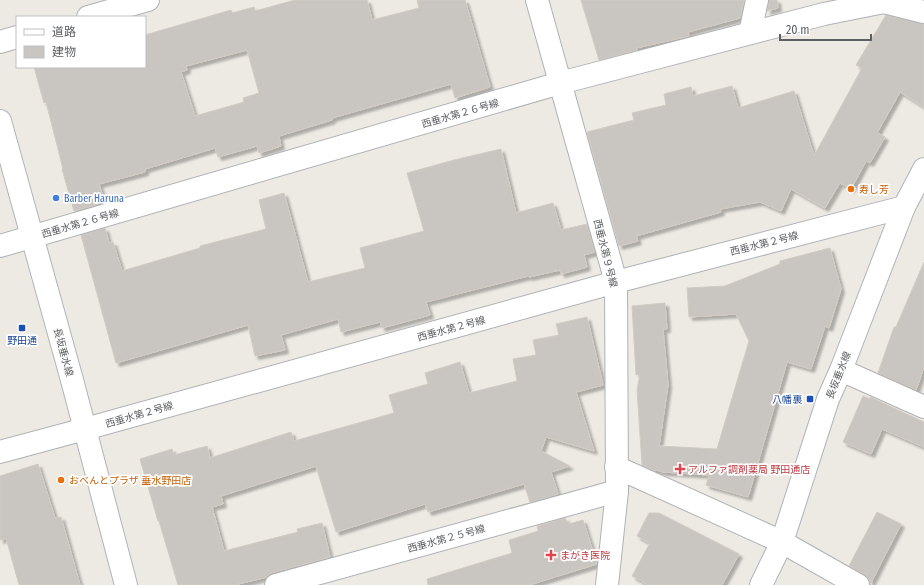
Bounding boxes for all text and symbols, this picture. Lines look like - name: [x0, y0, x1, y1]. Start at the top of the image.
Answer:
- legend: [16, 16, 146, 68]
- scale bar: [780, 16, 871, 42]
- text: 20 m: [786, 23, 810, 37]
- text: 道路: [52, 25, 76, 39]
- text: 建物: [52, 45, 76, 59]
- street label: 西垂水第２６号線: [420, 97, 500, 131]
- marker: 寿し芳: [846, 184, 856, 194]
- place label: 寿し芳: [859, 184, 889, 196]
- marker: Barber Haruna: [51, 193, 61, 203]
- place label: Barber Haruna: [64, 193, 124, 205]
- street label: 西垂水第２６号線: [40, 207, 120, 241]
- street label: 西垂水第９号線: [591, 218, 619, 289]
- street label: 西垂水第２号線: [729, 230, 800, 258]
- street label: 西垂水第２号線: [416, 314, 487, 344]
- marker: 野田通: [17, 323, 27, 333]
- street label: 長坂垂水線: [51, 327, 75, 378]
- place label: 野田通: [7, 335, 37, 347]
- street label: 長坂垂水線: [824, 350, 854, 401]
- place label: 八幡裏: [772, 394, 803, 406]
- marker: 八幡裏: [805, 394, 815, 404]
- street label: 西垂水第２号線: [104, 400, 175, 430]
- marker: アルファ調剤薬局 野田通店: [675, 464, 685, 474]
- place label: アルファ調剤薬局 野田通店: [688, 464, 810, 476]
- marker: おべんとプラザ 垂水野田店: [56, 475, 66, 485]
- place label: おべんとプラザ 垂水野田店: [69, 475, 191, 487]
- street label: 西垂水第２５号線: [406, 523, 486, 555]
- marker: まがき医院: [545, 549, 557, 561]
- place label: まがき医院: [560, 550, 610, 562]

